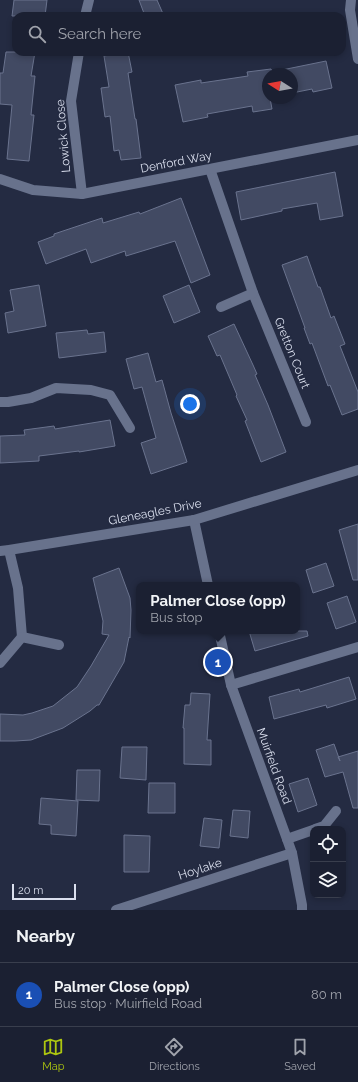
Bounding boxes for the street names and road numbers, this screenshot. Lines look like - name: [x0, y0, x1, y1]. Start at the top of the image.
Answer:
- street label: Lowick Close: [53, 99, 73, 173]
- street label: Denford Way: [139, 148, 213, 176]
- street label: Gretton Court: [271, 315, 313, 391]
- street label: Gleneagles Drive: [107, 496, 203, 528]
- street label: Muirfield Road: [254, 726, 294, 806]
- street label: Hoylake: [176, 855, 224, 883]

